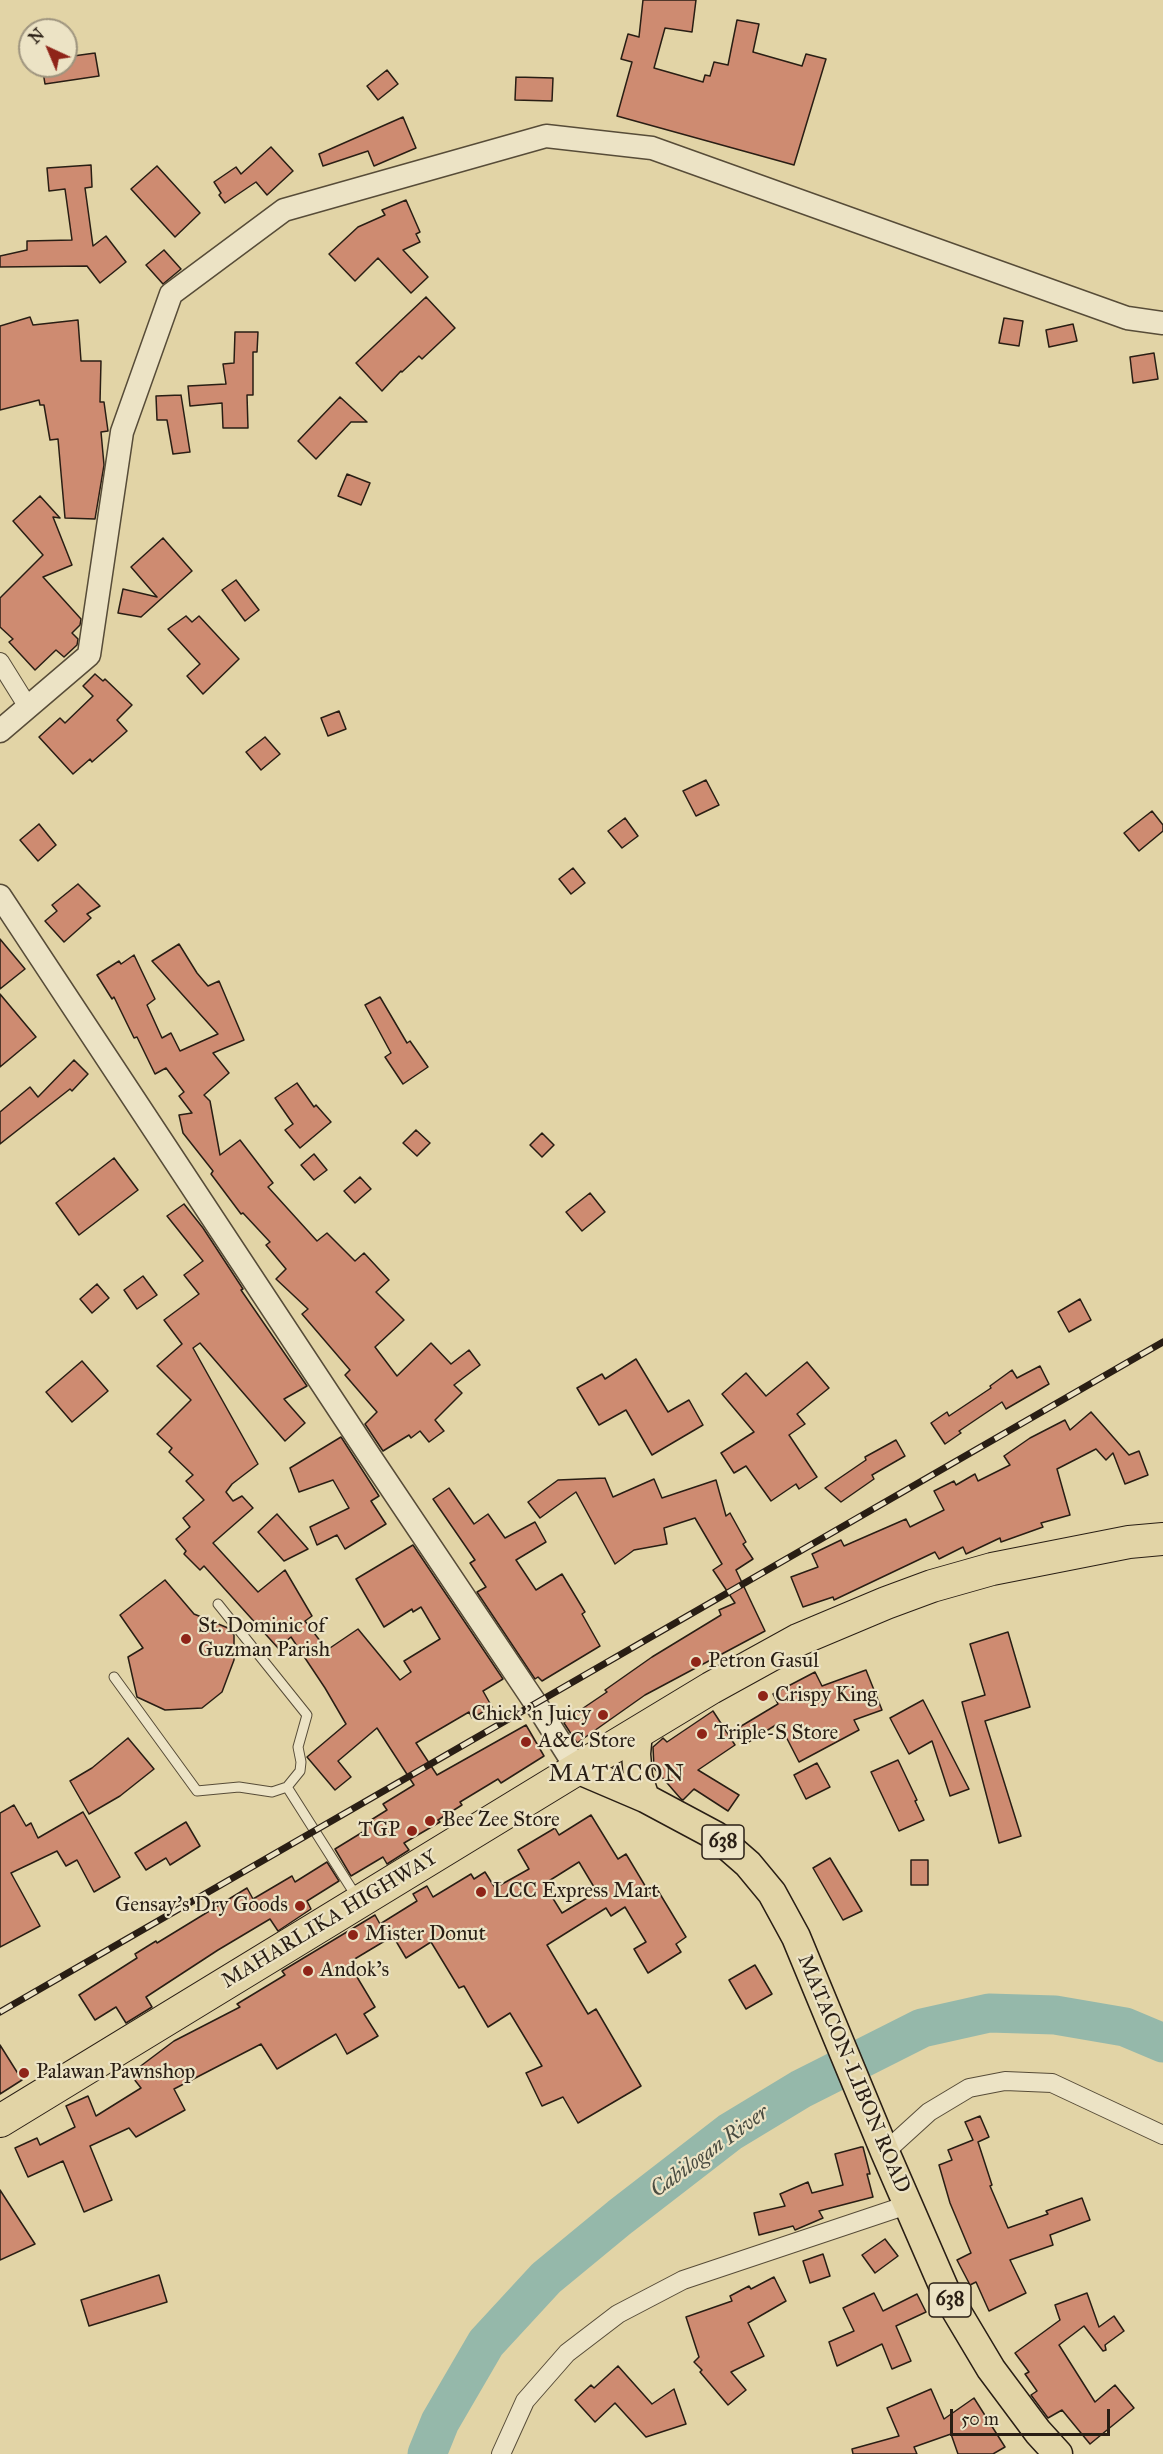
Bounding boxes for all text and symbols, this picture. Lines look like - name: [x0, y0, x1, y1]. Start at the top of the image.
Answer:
- north arrow: [18, 18, 78, 78]
- text: N: [25, 25, 48, 48]
- place label: St. Dominic of Guzman Parish: [198, 1614, 330, 1664]
- marker: St. Dominic of Guzman Parish: [179, 1632, 193, 1646]
- place label: Petron Gasul: [708, 1649, 819, 1675]
- marker: Petron Gasul: [689, 1655, 703, 1669]
- place label: Crispy King: [775, 1683, 877, 1709]
- marker: Crispy King: [756, 1689, 770, 1703]
- place label: Chick 'n Juicy: [472, 1702, 591, 1728]
- marker: Chick 'n Juicy: [596, 1708, 610, 1722]
- place label: Triple-S Store: [714, 1721, 838, 1747]
- marker: Triple-S Store: [695, 1727, 709, 1741]
- place label: A&C Store: [538, 1729, 635, 1755]
- marker: A&C Store: [519, 1735, 533, 1749]
- district label: MATACON: [548, 1761, 686, 1789]
- place label: Bee Zee Store: [442, 1808, 560, 1834]
- marker: Bee Zee Store: [423, 1814, 437, 1828]
- place label: TGP: [358, 1818, 400, 1844]
- marker: TGP: [405, 1824, 419, 1838]
- road number: 638: [702, 1825, 744, 1859]
- street label: MAHARLIKA HIGHWAY: [218, 1846, 442, 1994]
- place label: LCC Express Mart: [493, 1879, 659, 1905]
- marker: LCC Express Mart: [474, 1885, 488, 1899]
- place label: Gensay's Dry Goods: [115, 1893, 288, 1919]
- marker: Gensay's Dry Goods: [293, 1899, 307, 1913]
- place label: Mister Donut: [365, 1922, 486, 1948]
- marker: Mister Donut: [346, 1928, 360, 1942]
- street label: MATACON-LIBON ROAD: [791, 1951, 915, 2197]
- place label: Andok's: [320, 1958, 389, 1984]
- marker: Andok's: [301, 1964, 315, 1978]
- place label: Palawan Pawnshop: [36, 2060, 195, 2086]
- marker: Palawan Pawnshop: [17, 2066, 31, 2080]
- water label: Cabilogan River: [646, 2100, 774, 2204]
- road number: 638: [929, 2283, 971, 2317]
- scale bar: [953, 2397, 1114, 2435]
- text: 50 m: [961, 2408, 999, 2430]

